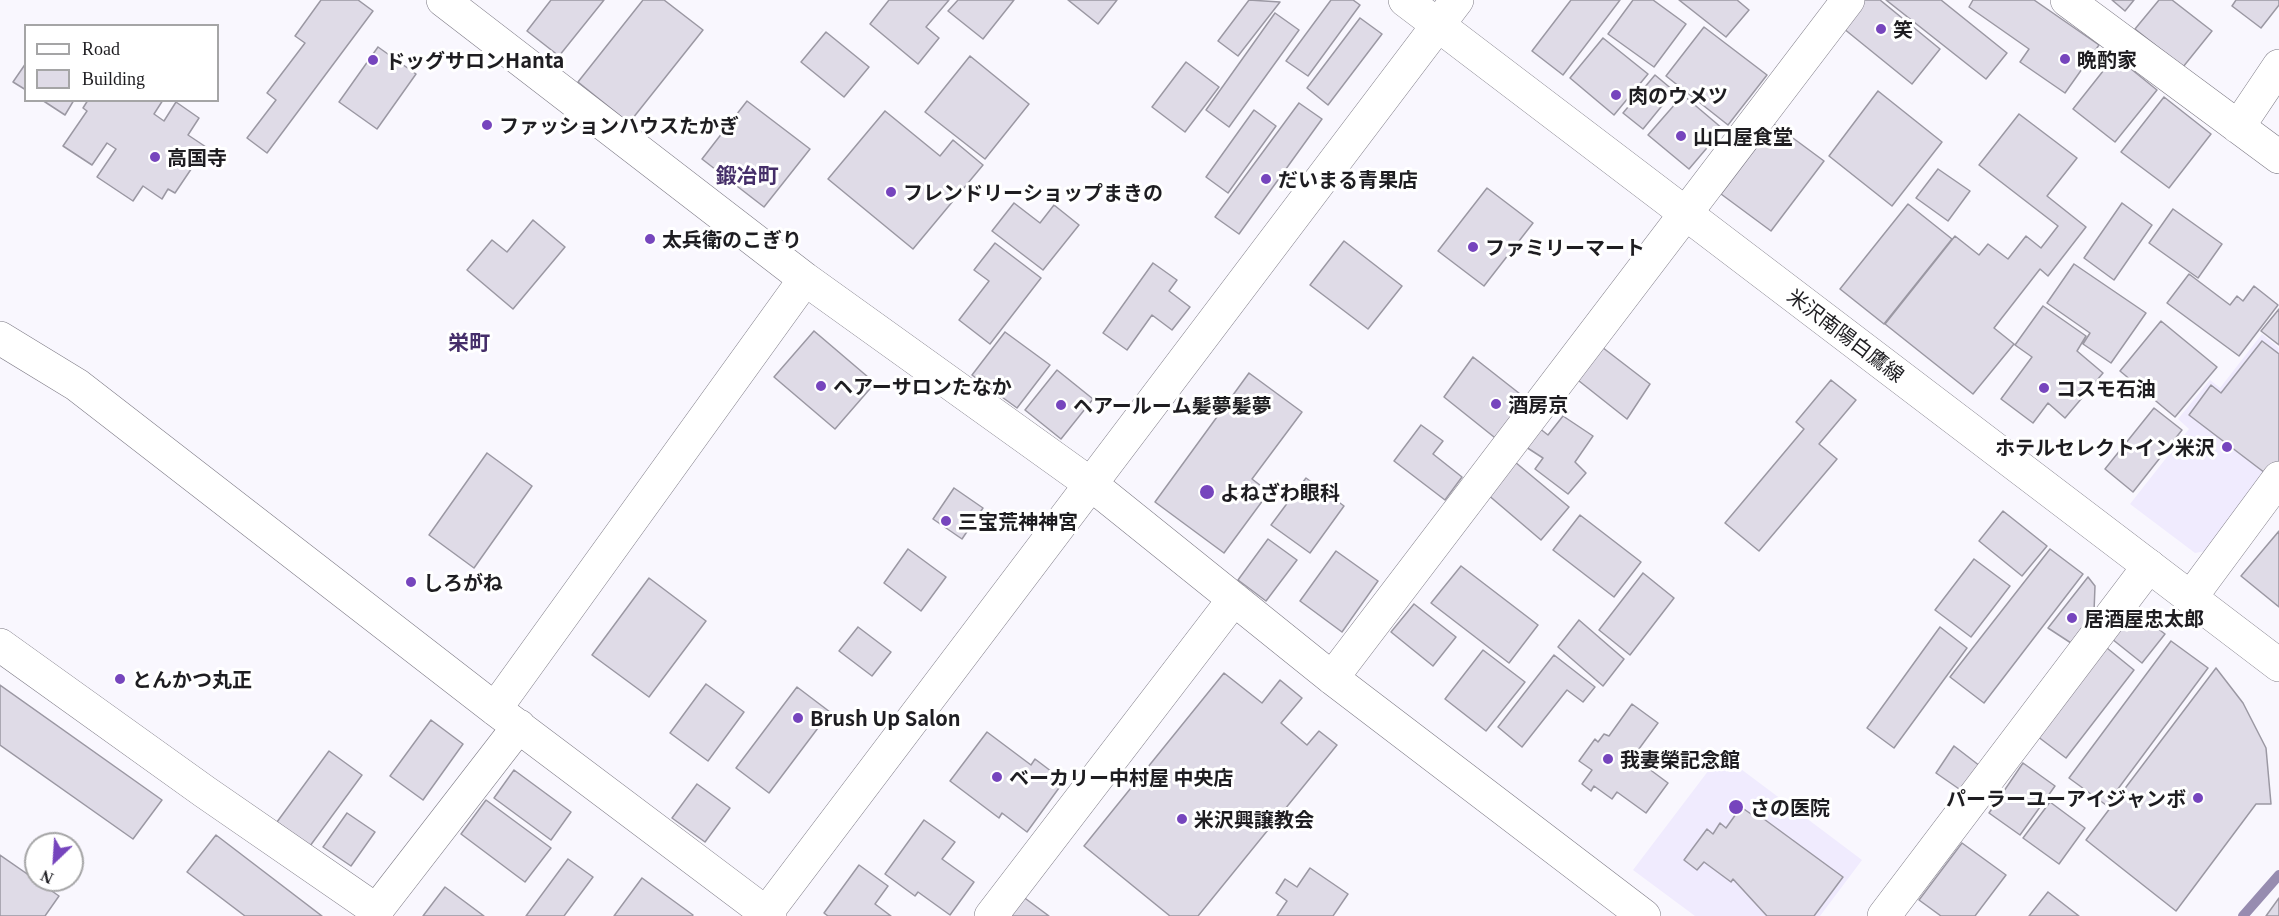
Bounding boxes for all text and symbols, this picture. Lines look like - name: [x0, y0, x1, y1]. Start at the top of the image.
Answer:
- place label: 笑: [1893, 17, 1913, 41]
- marker: 笑: [1874, 22, 1888, 36]
- legend: [24, 24, 219, 102]
- text: Road: [82, 39, 120, 59]
- place label: 晩酌家: [2077, 47, 2137, 71]
- place label: ドッグサロンHanta: [385, 48, 564, 72]
- marker: 晩酌家: [2058, 52, 2072, 66]
- marker: ドッグサロンHanta: [366, 53, 380, 67]
- text: Building: [82, 69, 145, 89]
- place label: 肉のウメツ: [1628, 83, 1728, 107]
- marker: 肉のウメツ: [1609, 88, 1623, 102]
- place label: ファッションハウスたかぎ: [499, 113, 739, 137]
- marker: ファッションハウスたかぎ: [480, 118, 494, 132]
- place label: 山口屋食堂: [1693, 124, 1793, 148]
- marker: 山口屋食堂: [1674, 129, 1688, 143]
- place label: 高国寺: [167, 145, 227, 169]
- marker: 高国寺: [148, 150, 162, 164]
- district label: 鍛冶町: [716, 162, 778, 188]
- place label: だいまる青果店: [1278, 167, 1418, 191]
- marker: だいまる青果店: [1259, 172, 1273, 186]
- place label: フレンドリーショップまきの: [903, 180, 1163, 204]
- marker: フレンドリーショップまきの: [884, 185, 898, 199]
- place label: 太兵衛のこぎり: [662, 227, 802, 251]
- marker: 太兵衛のこぎり: [643, 232, 657, 246]
- place label: ファミリーマート: [1485, 235, 1645, 259]
- marker: ファミリーマート: [1466, 240, 1480, 254]
- street label: 米沢南陽白鷹線: [1783, 283, 1909, 387]
- district label: 栄町: [448, 329, 490, 355]
- place label: ヘアーサロンたなか: [833, 374, 1012, 398]
- place label: コスモ石油: [2056, 376, 2156, 400]
- marker: ヘアーサロンたなか: [814, 379, 828, 393]
- marker: コスモ石油: [2037, 381, 2051, 395]
- place label: 酒房京: [1508, 392, 1568, 416]
- place label: ヘアールーム髪夢髪夢: [1073, 393, 1272, 417]
- marker: 酒房京: [1489, 397, 1503, 411]
- marker: ヘアールーム髪夢髪夢: [1054, 398, 1068, 412]
- place label: ホテルセレクトイン米沢: [1995, 435, 2215, 459]
- marker: ホテルセレクトイン米沢: [2220, 440, 2234, 454]
- place label: よねざわ眼科: [1220, 480, 1340, 504]
- marker: よねざわ眼科: [1198, 483, 1216, 501]
- place label: 三宝荒神神宮: [958, 509, 1078, 533]
- marker: 三宝荒神神宮: [939, 514, 953, 528]
- place label: しろがね: [423, 570, 503, 594]
- marker: しろがね: [404, 575, 418, 589]
- place label: 居酒屋忠太郎: [2084, 606, 2204, 630]
- marker: 居酒屋忠太郎: [2065, 611, 2079, 625]
- place label: とんかつ丸正: [132, 667, 252, 691]
- marker: とんかつ丸正: [113, 672, 127, 686]
- place label: Brush Up Salon: [810, 706, 961, 730]
- marker: Brush Up Salon: [791, 711, 805, 725]
- place label: 我妻榮記念館: [1620, 747, 1740, 771]
- marker: 我妻榮記念館: [1601, 752, 1615, 766]
- place label: ベーカリー中村屋 中央店: [1009, 765, 1234, 789]
- marker: ベーカリー中村屋 中央店: [990, 770, 1004, 784]
- place label: パーラーユーアイジャンボ: [1946, 786, 2186, 810]
- marker: パーラーユーアイジャンボ: [2191, 791, 2205, 805]
- place label: さの医院: [1750, 795, 1830, 819]
- marker: さの医院: [1727, 798, 1745, 816]
- place label: 米沢興譲教会: [1194, 807, 1314, 831]
- marker: 米沢興譲教会: [1175, 812, 1189, 826]
- north arrow: [24, 832, 84, 892]
- text: N: [38, 867, 56, 887]

